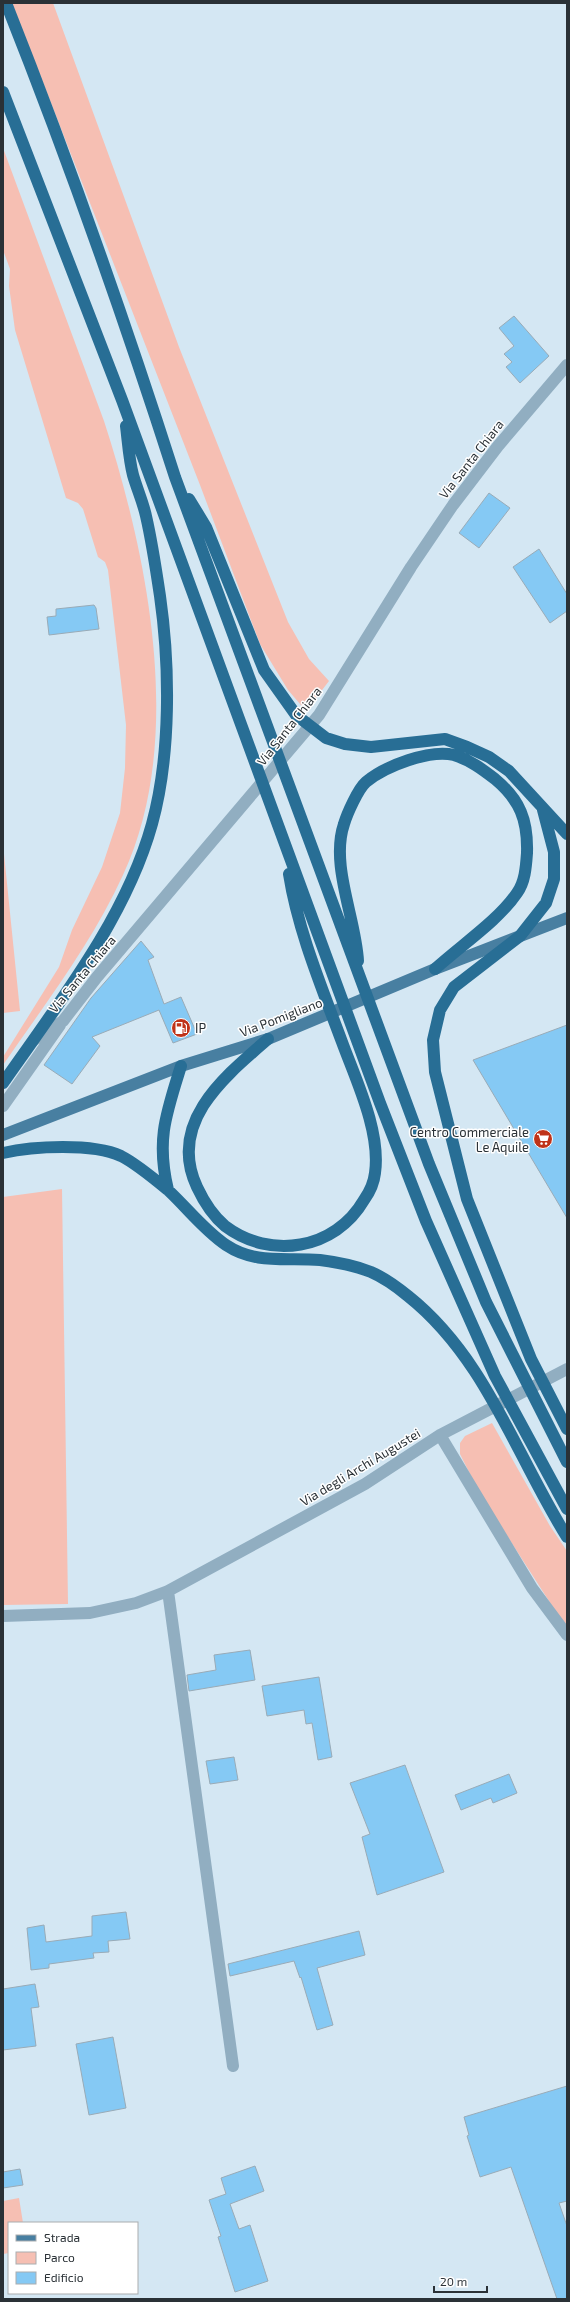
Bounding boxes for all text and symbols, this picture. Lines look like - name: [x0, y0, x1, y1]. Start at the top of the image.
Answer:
- street label: Via Santa Chiara: [435, 416, 507, 502]
- street label: Via Santa Chiara: [253, 683, 325, 769]
- street label: Via Santa Chiara: [45, 932, 119, 1016]
- street label: Via Pomigliano: [237, 994, 325, 1040]
- fuel station icon: IP: [170, 1017, 192, 1039]
- place label: IP: [195, 1020, 206, 1036]
- place label: Centro Commerciale Le Aquile: [410, 1124, 529, 1155]
- supermarket icon: Centro Commerciale Le Aquile: [532, 1128, 554, 1150]
- street label: Via degli Archi Augustei: [297, 1425, 423, 1509]
- legend: [8, 2222, 138, 2294]
- text: Strada: [44, 2230, 80, 2244]
- text: Parco: [44, 2250, 75, 2264]
- scale bar: [434, 2268, 487, 2294]
- text: Edificio: [44, 2270, 84, 2284]
- text: 20 m: [440, 2274, 467, 2288]

